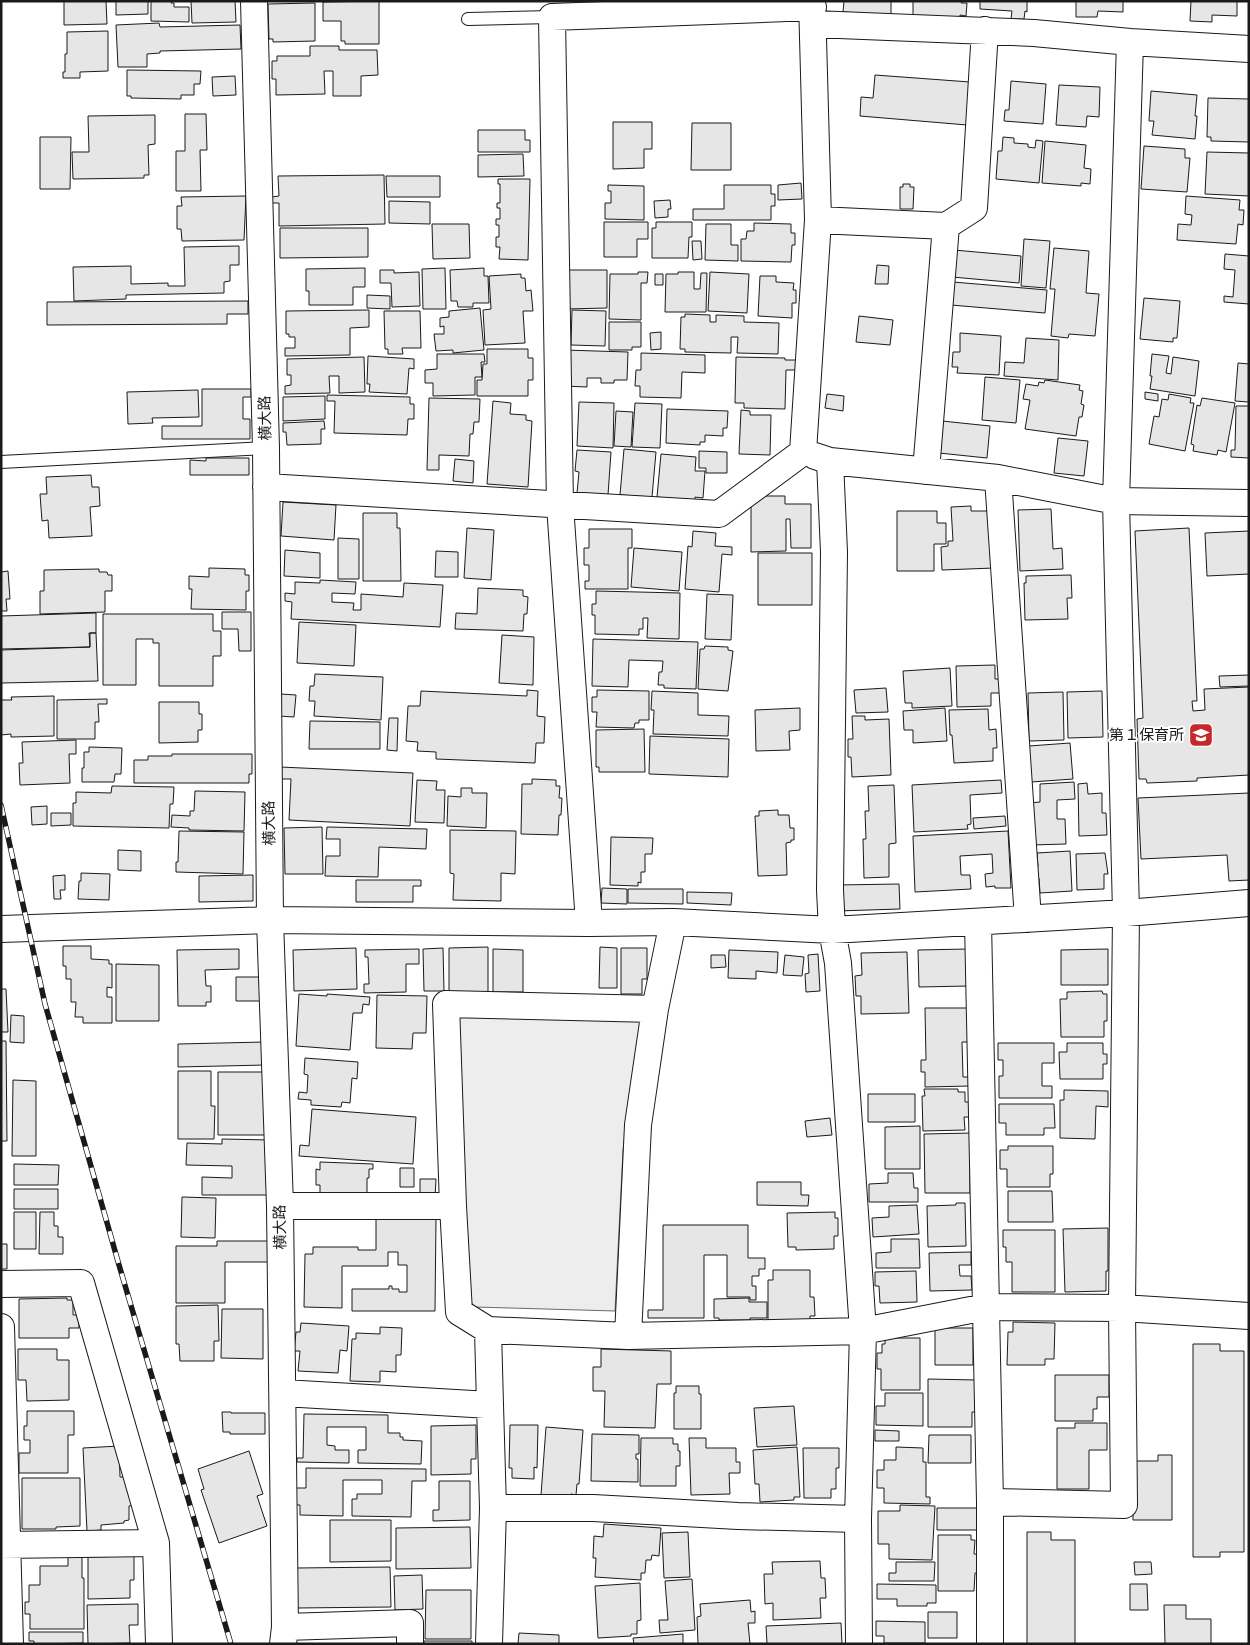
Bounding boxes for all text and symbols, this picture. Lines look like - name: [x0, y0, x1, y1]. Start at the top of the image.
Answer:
- street label: 横大路: [256, 395, 274, 441]
- school or university icon: 第１保育所: [1188, 722, 1214, 748]
- place label: 第１保育所: [1109, 726, 1184, 744]
- street label: 横大路: [260, 800, 278, 846]
- street label: 横大路: [271, 1204, 289, 1250]

